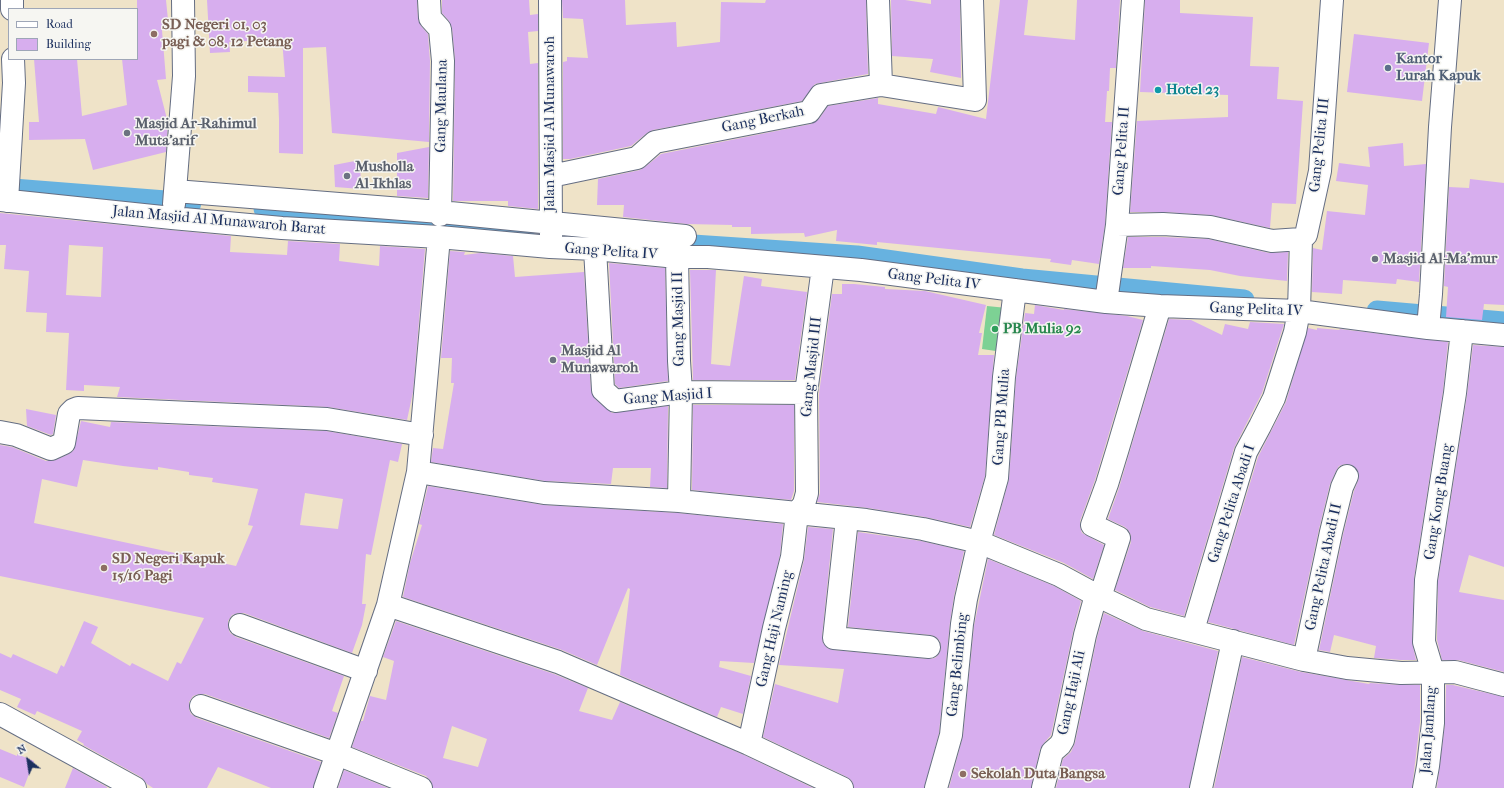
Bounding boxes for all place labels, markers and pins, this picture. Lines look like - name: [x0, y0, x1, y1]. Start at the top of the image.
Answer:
- place label: SD Negeri 01, 03 pagi & 08, 12 Petang: [162, 16, 292, 51]
- marker: SD Negeri 01, 03 pagi & 08, 12 Petang: [149, 29, 159, 39]
- place label: Kantor Lurah Kapuk: [1396, 50, 1481, 85]
- marker: Kantor Lurah Kapuk: [1383, 63, 1393, 73]
- place label: Hotel 23: [1166, 81, 1219, 99]
- marker: Hotel 23: [1153, 85, 1163, 95]
- place label: Masjid Ar-Rahimul Muta'arif: [135, 115, 257, 150]
- marker: Masjid Ar-Rahimul Muta'arif: [122, 128, 132, 138]
- place label: Musholla Al-Ikhlas: [355, 158, 414, 193]
- marker: Musholla Al-Ikhlas: [342, 171, 352, 181]
- place label: Masjid Al-Ma'mur: [1383, 250, 1497, 268]
- marker: Masjid Al-Ma'mur: [1370, 254, 1380, 264]
- place label: PB Mulia 92: [1003, 320, 1081, 338]
- marker: PB Mulia 92: [990, 324, 1000, 334]
- place label: Masjid Al Munawaroh: [561, 342, 639, 377]
- marker: Masjid Al Munawaroh: [548, 355, 558, 365]
- place label: SD Negeri Kapuk 15/16 Pagi: [112, 550, 225, 585]
- marker: SD Negeri Kapuk 15/16 Pagi: [99, 563, 109, 573]
- place label: Sekolah Duta Bangsa: [971, 765, 1105, 783]
- marker: Sekolah Duta Bangsa: [958, 769, 968, 779]

